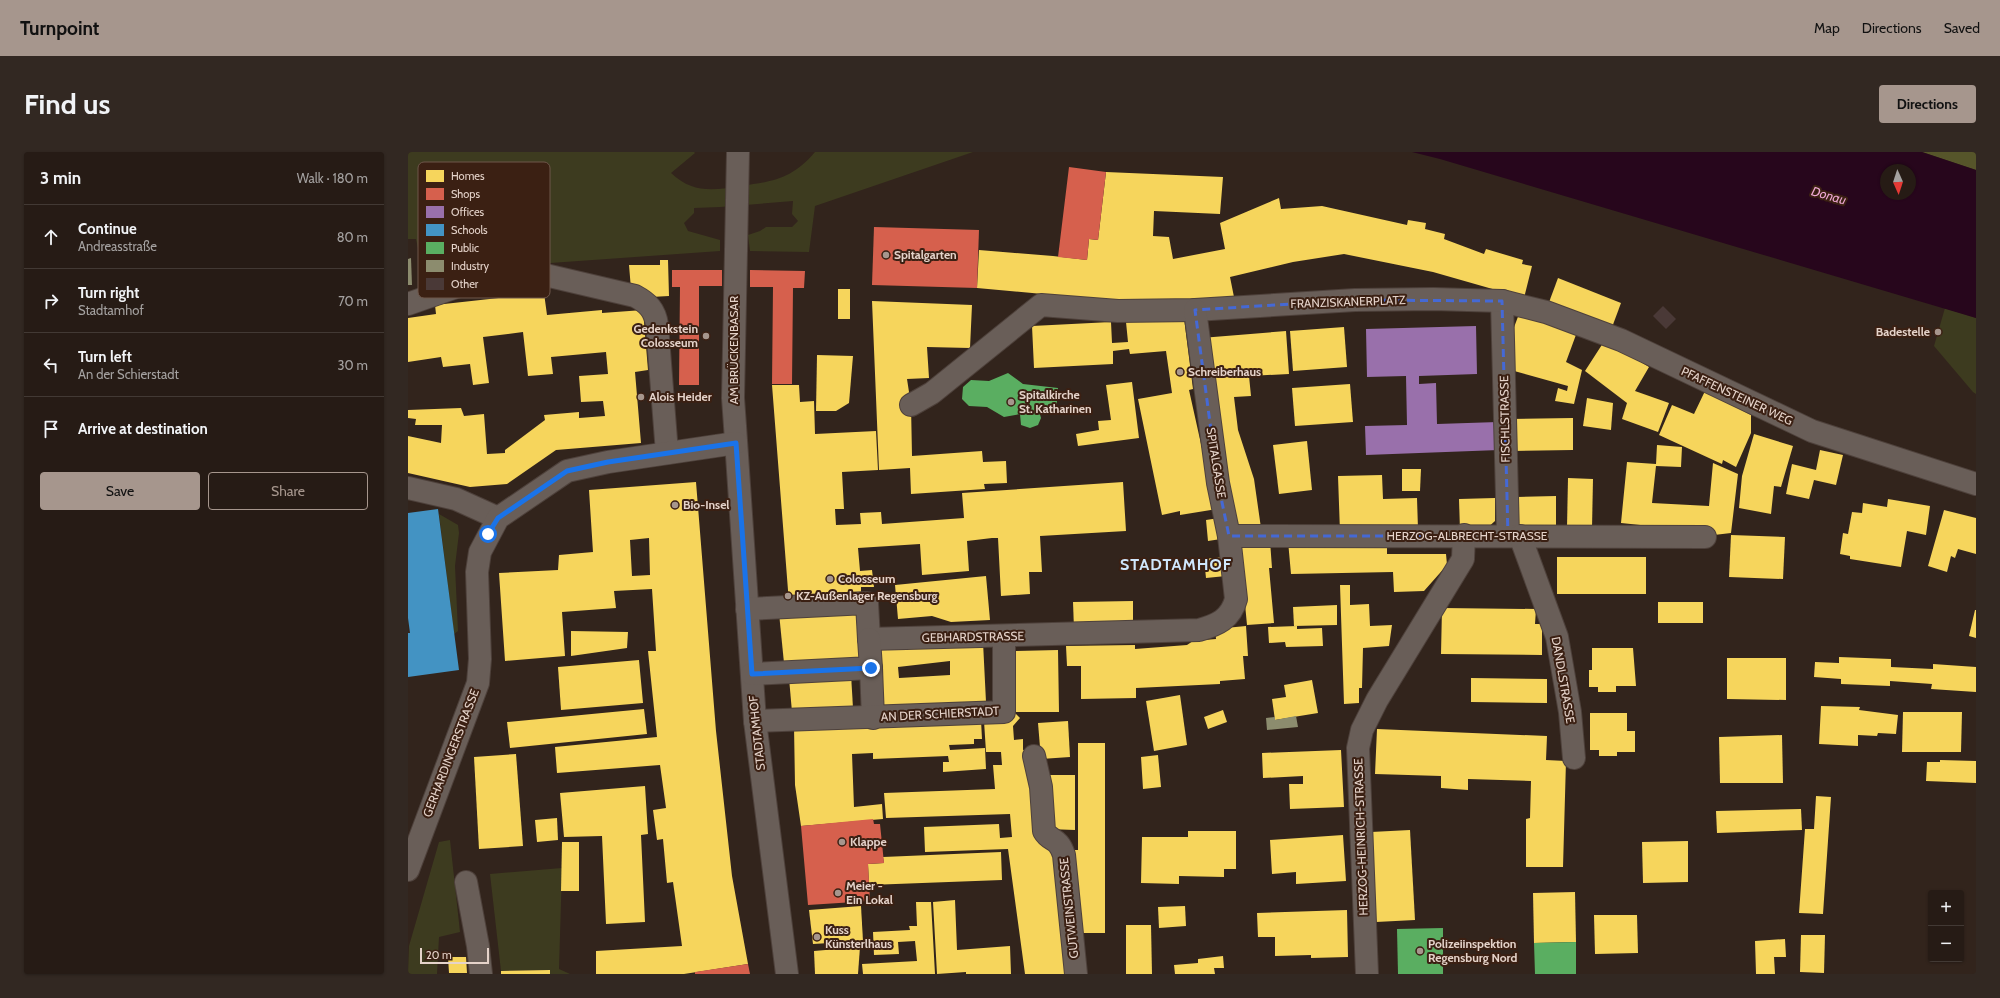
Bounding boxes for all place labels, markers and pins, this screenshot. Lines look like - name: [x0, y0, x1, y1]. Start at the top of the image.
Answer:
- place label: Spitalgarten: [894, 247, 957, 262]
- marker: Spitalgarten: [881, 250, 891, 260]
- place label: Gedenkstein Colosseum: [634, 321, 698, 350]
- place label: Badestelle: [1876, 324, 1930, 339]
- marker: Badestelle: [1933, 327, 1943, 337]
- marker: Gedenkstein Colosseum: [701, 331, 711, 341]
- place label: Schreiberhaus: [1188, 364, 1261, 379]
- marker: Schreiberhaus: [1175, 367, 1185, 377]
- place label: Spitalkirche St. Katharinen: [1019, 387, 1092, 416]
- place label: Alois Heider: [649, 389, 712, 404]
- marker: Alois Heider: [636, 392, 646, 402]
- marker: Spitalkirche St. Katharinen: [1006, 397, 1016, 407]
- place label: Bio-Insel: [683, 497, 730, 512]
- marker: Bio-Insel: [670, 500, 680, 510]
- place label: Colosseum: [838, 571, 895, 586]
- marker: Colosseum: [825, 574, 835, 584]
- place label: KZ-Außenlager Regensburg: [796, 588, 938, 603]
- marker: KZ-Außenlager Regensburg: [783, 591, 793, 601]
- place label: Klappe: [850, 834, 887, 849]
- marker: Klappe: [837, 837, 847, 847]
- place label: Meier - Ein Lokal: [846, 878, 893, 907]
- marker: Meier - Ein Lokal: [833, 888, 843, 898]
- place label: Kuss Künsterlhaus: [825, 922, 892, 951]
- marker: Kuss Künsterlhaus: [812, 932, 822, 942]
- place label: Polizeiinspektion Regensburg Nord: [1428, 936, 1517, 965]
- marker: Polizeiinspektion Regensburg Nord: [1415, 946, 1425, 956]

